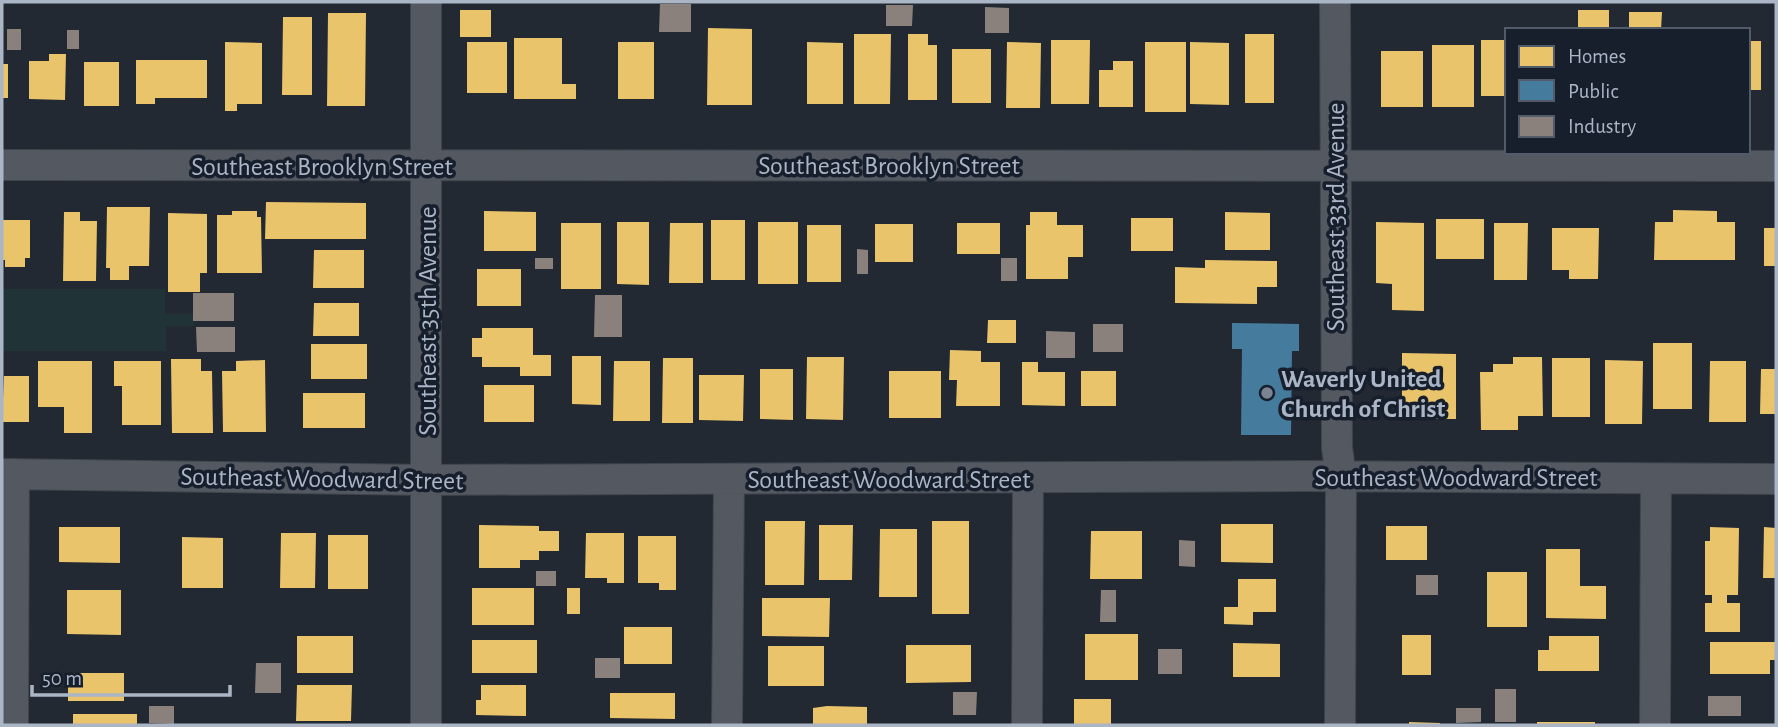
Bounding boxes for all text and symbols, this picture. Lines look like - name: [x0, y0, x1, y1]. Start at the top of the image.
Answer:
- legend: [1505, 28, 1750, 154]
- text: Homes: [1568, 46, 1626, 67]
- text: Public: [1568, 81, 1618, 102]
- street label: Southeast 33rd Avenue: [1323, 102, 1349, 332]
- text: Industry: [1568, 116, 1636, 137]
- street label: Southeast Brooklyn Street: [758, 153, 1020, 179]
- street label: Southeast Brooklyn Street: [191, 154, 453, 180]
- street label: Southeast 35th Avenue: [415, 206, 441, 436]
- place label: Waverly United Church of Christ: [1281, 366, 1445, 422]
- marker: Waverly United Church of Christ: [1259, 385, 1275, 401]
- street label: Southeast Woodward Street: [180, 464, 464, 494]
- street label: Southeast Woodward Street: [1314, 465, 1598, 491]
- street label: Southeast Woodward Street: [747, 467, 1031, 493]
- scale bar: [32, 654, 229, 698]
- text: 50 m: [42, 668, 82, 689]

